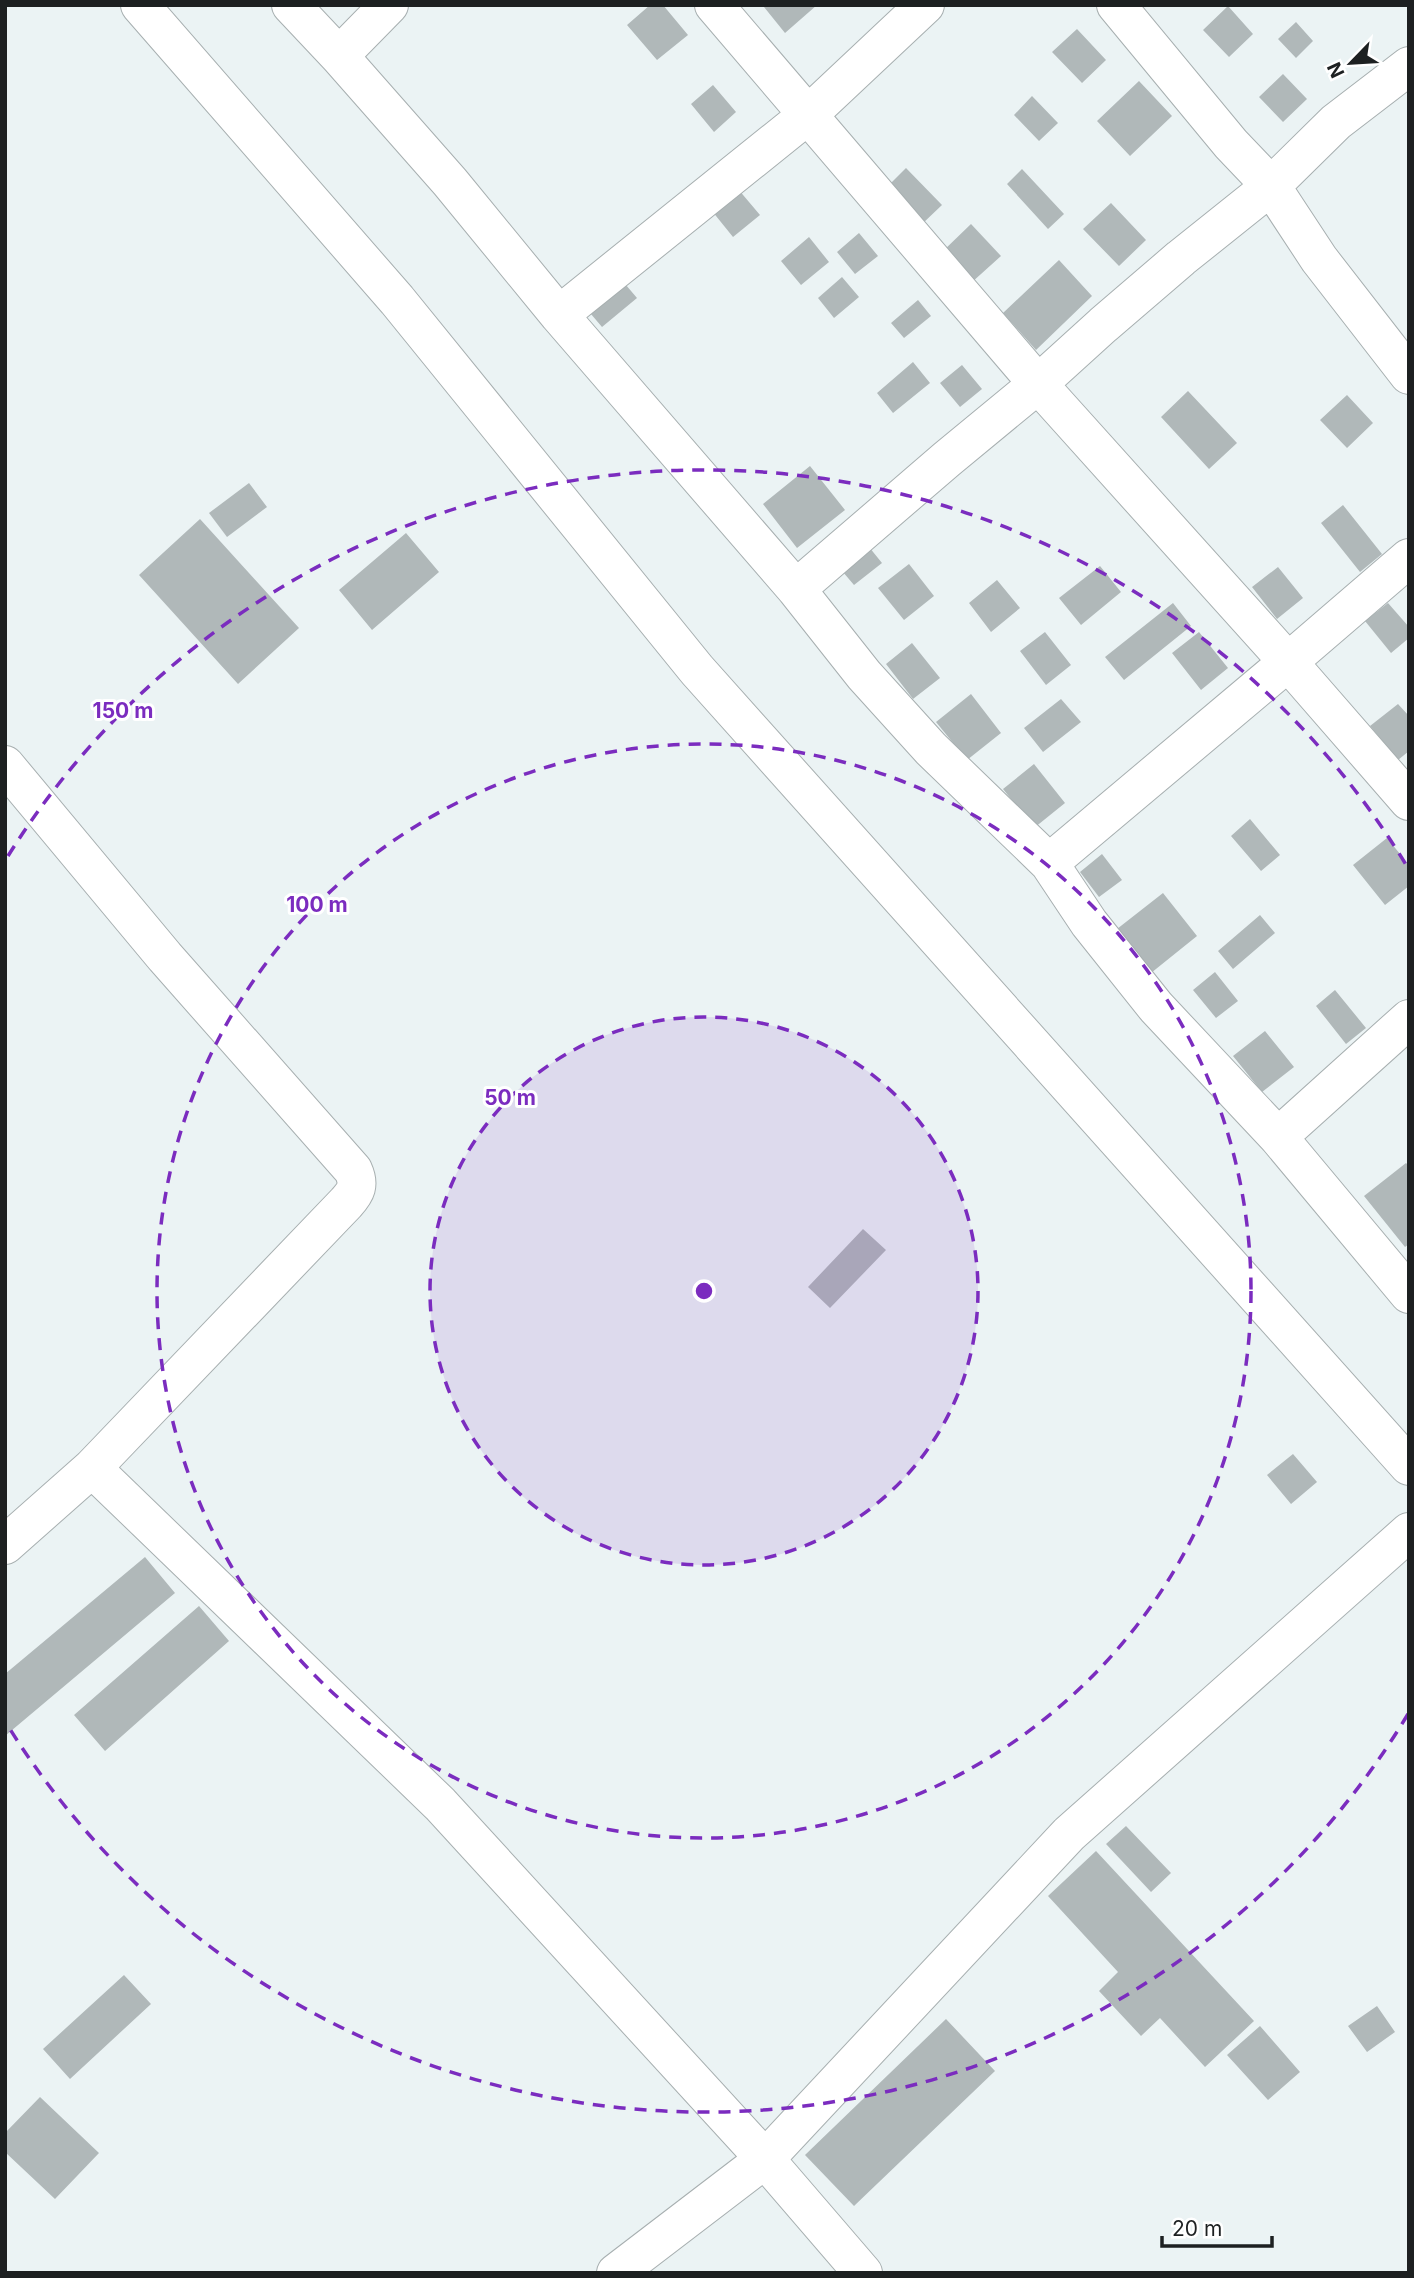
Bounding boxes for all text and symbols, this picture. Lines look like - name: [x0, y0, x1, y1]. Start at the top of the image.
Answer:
- north arrow: [1316, 28, 1386, 98]
- text: N: [1323, 59, 1350, 81]
- text: 150 m: [93, 698, 153, 723]
- text: 100 m: [286, 892, 348, 917]
- text: 50 m: [484, 1085, 536, 1110]
- centre of rings: [692, 1279, 716, 1303]
- scale bar: [1162, 2204, 1272, 2248]
- text: 20 m: [1172, 2216, 1222, 2241]

